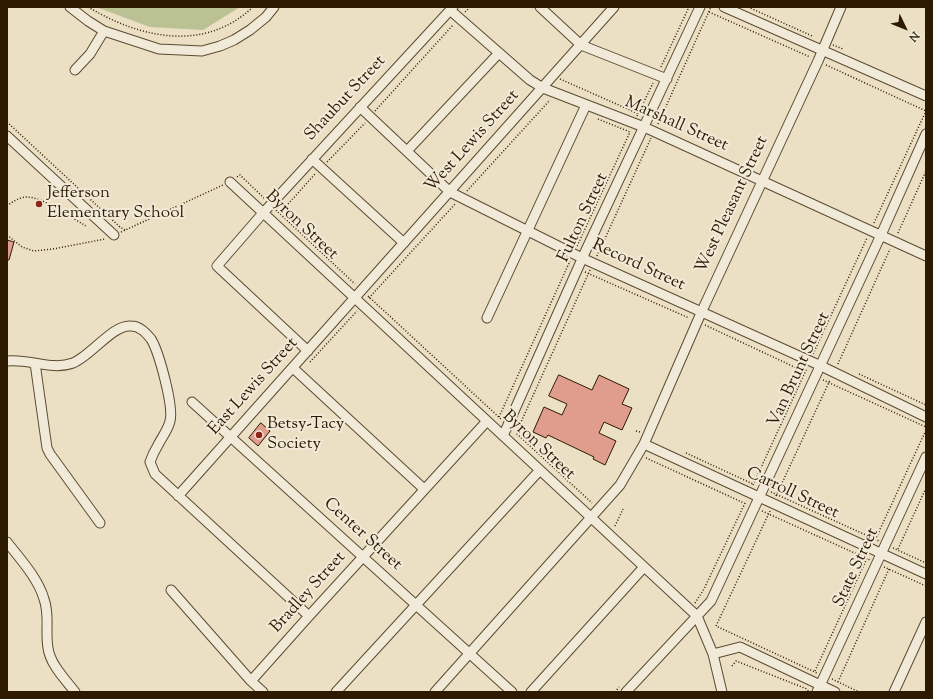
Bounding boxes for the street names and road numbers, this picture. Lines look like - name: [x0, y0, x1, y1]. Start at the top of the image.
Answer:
- street label: Shaubut Street: [301, 52, 391, 146]
- street label: West Lewis Street: [422, 87, 524, 197]
- street label: Marshall Street: [621, 93, 731, 157]
- street label: West Pleasant Street: [692, 133, 774, 277]
- street label: Fulton Street: [554, 170, 614, 266]
- street label: Byron Street: [260, 187, 342, 265]
- street label: Record Street: [588, 236, 688, 296]
- street label: Van Brunt Street: [764, 309, 836, 431]
- street label: East Lewis Street: [205, 334, 303, 440]
- street label: Byron Street: [497, 407, 579, 485]
- street label: Carroll Street: [742, 464, 842, 524]
- street label: Center Street: [319, 494, 405, 576]
- street label: State Street: [830, 525, 884, 611]
- street label: Bradley Street: [267, 548, 351, 638]

